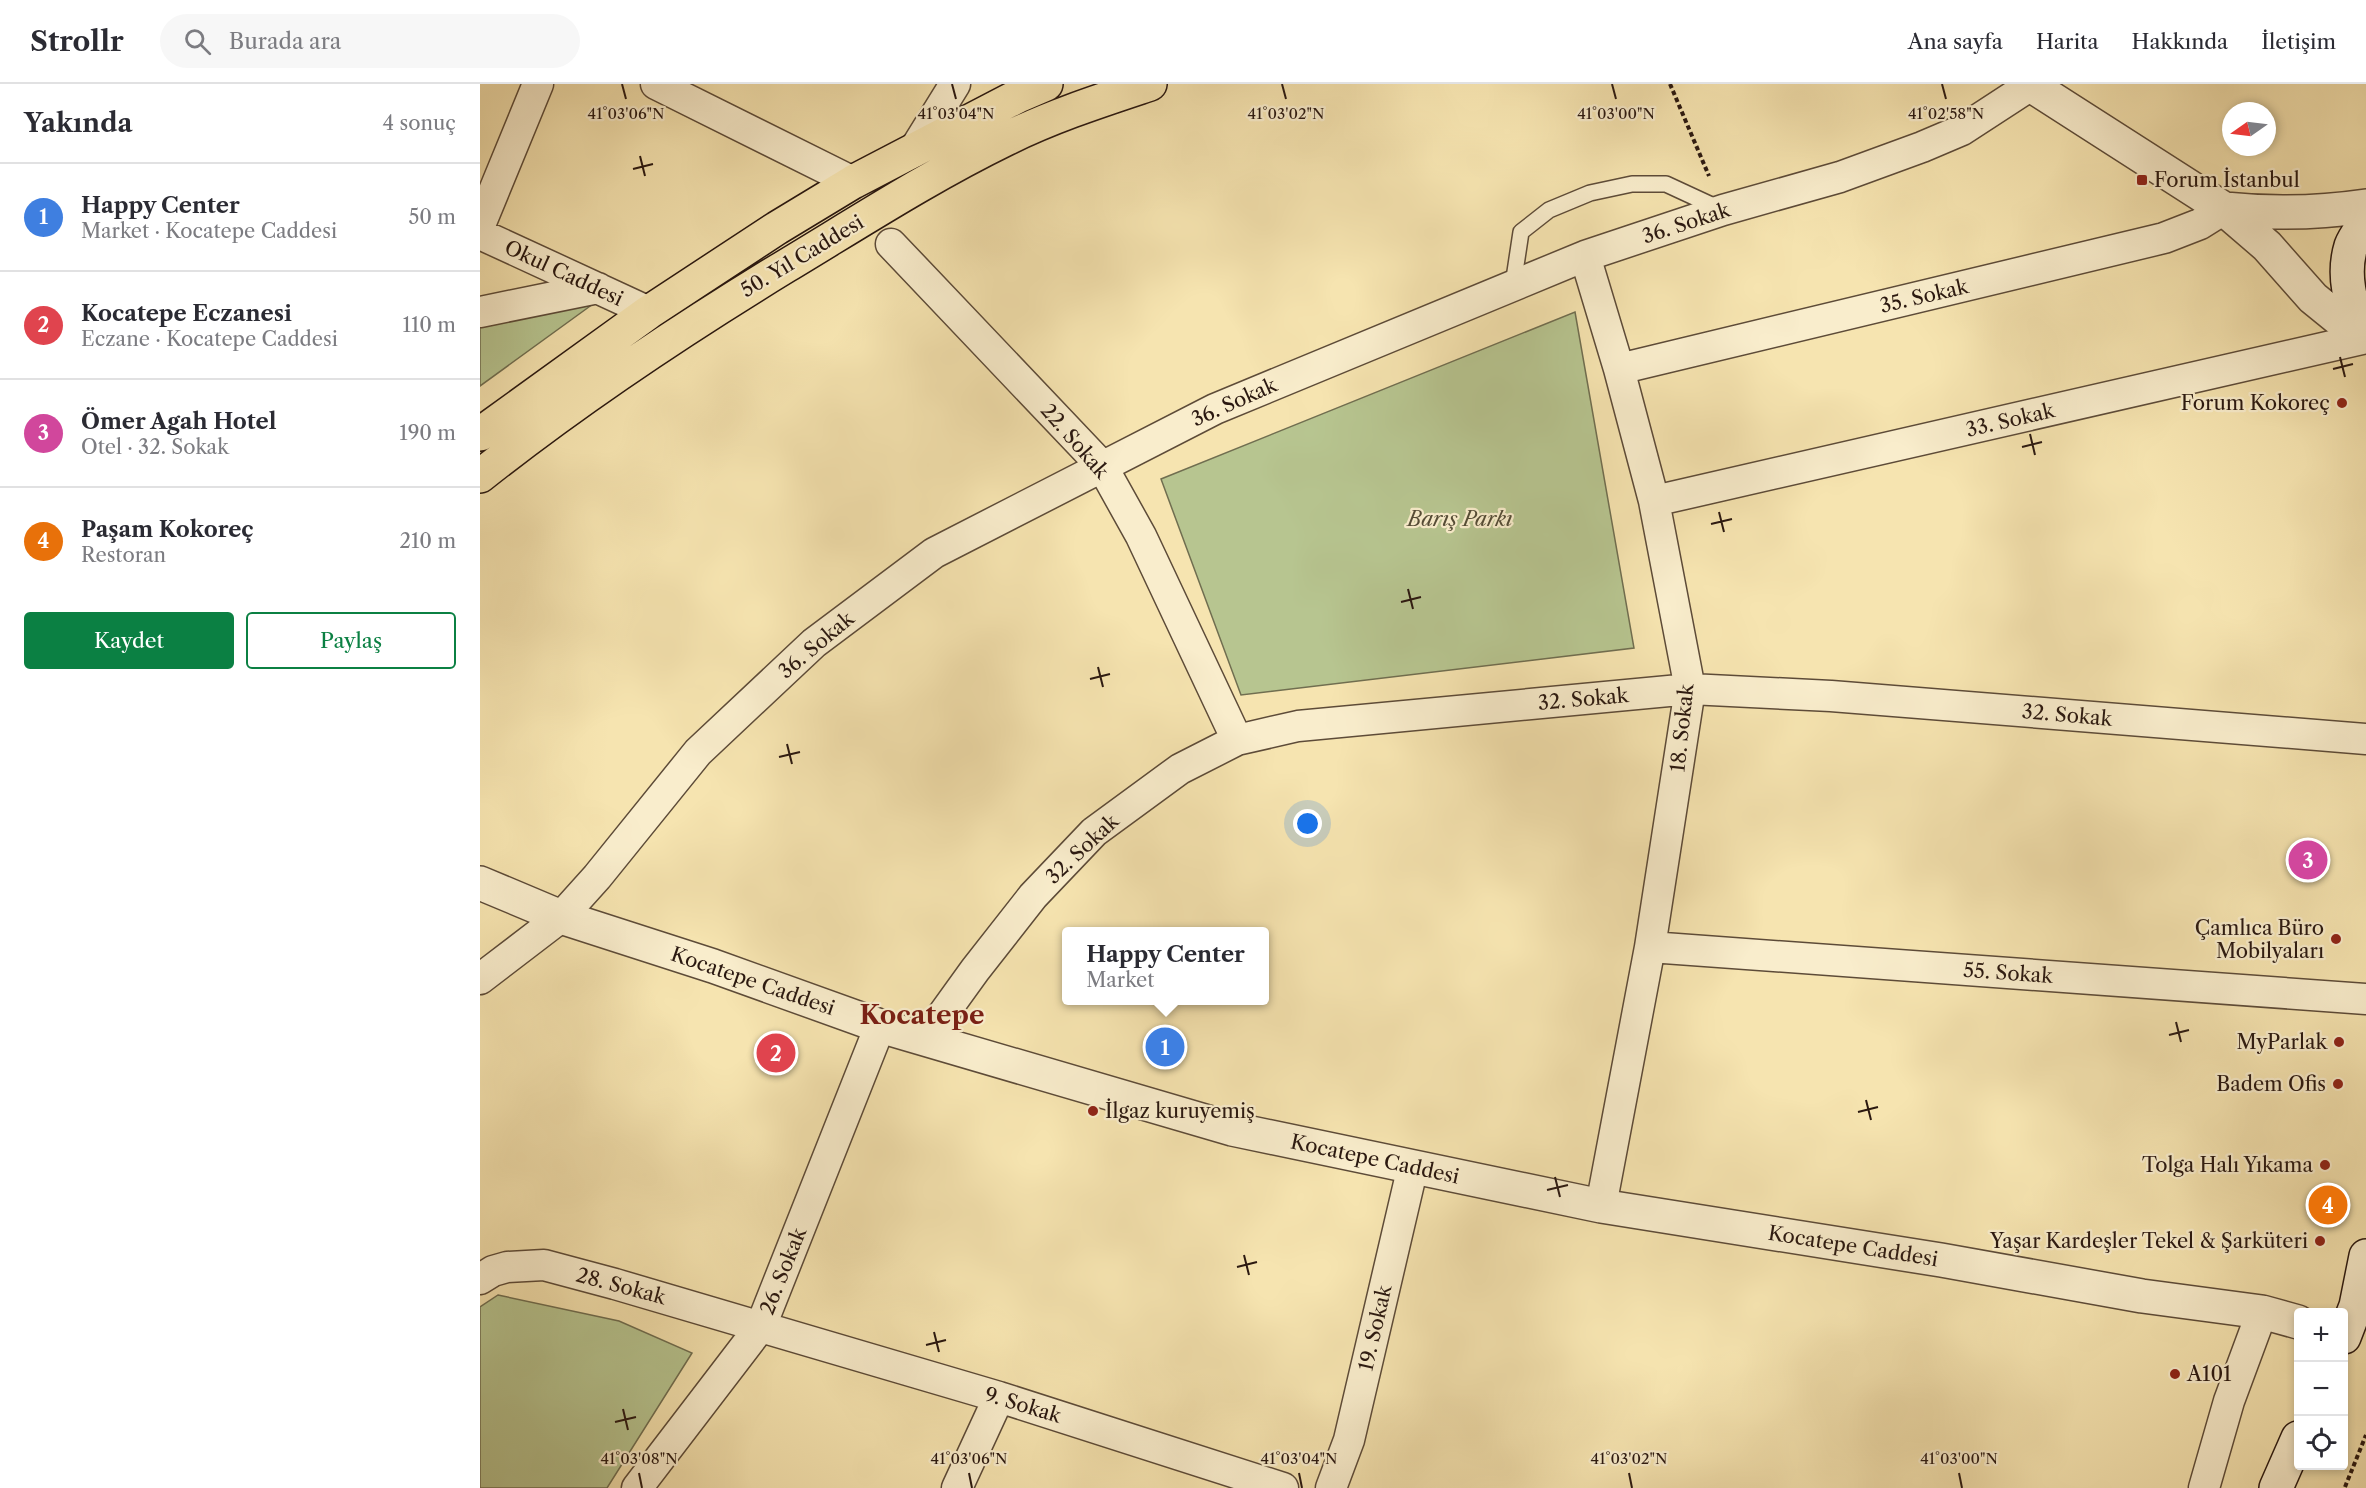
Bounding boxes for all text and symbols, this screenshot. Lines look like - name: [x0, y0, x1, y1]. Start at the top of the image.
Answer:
- search box: [160, 14, 580, 68]
- text: Strollr: [30, 24, 124, 58]
- icon: search: [181, 25, 214, 58]
- text: Burada ara: [229, 28, 341, 55]
- text: Ana sayfa: [1908, 29, 2003, 54]
- text: Harita: [2036, 29, 2099, 54]
- text: Hakkında: [2132, 29, 2228, 54]
- text: İletişim: [2261, 29, 2336, 54]
- north arrow: [2222, 102, 2276, 156]
- text: 41°03'06"N: [588, 104, 664, 123]
- text: 41°03'04"N: [918, 104, 994, 123]
- text: 41°03'02"N: [1248, 104, 1324, 123]
- text: 41°03'00"N: [1577, 104, 1655, 123]
- text: 41°02'58"N: [1908, 104, 1984, 123]
- text: Yakında: [24, 107, 133, 139]
- text: 4 sonuç: [383, 111, 456, 135]
- place label: Forum İstanbul: [2154, 167, 2300, 192]
- marker: Forum İstanbul: [2135, 173, 2149, 187]
- text: Happy Center: [81, 192, 240, 219]
- street label: 36. Sokak: [1639, 197, 1734, 248]
- text: 1: [39, 205, 48, 229]
- text: 50 m: [409, 205, 456, 229]
- street label: 50. Yıl Caddesi: [736, 210, 868, 302]
- text: Market · Kocatepe Caddesi: [81, 219, 337, 243]
- street label: Okul Caddesi: [501, 235, 627, 311]
- street label: 35. Sokak: [1877, 274, 1972, 318]
- text: Kocatepe Eczanesi: [81, 300, 292, 327]
- text: 2: [38, 313, 49, 337]
- text: 110 m: [403, 313, 456, 337]
- text: Eczane · Kocatepe Caddesi: [81, 327, 338, 351]
- street label: 36. Sokak: [1188, 372, 1282, 431]
- place label: Forum Kokoreç: [2181, 391, 2330, 415]
- marker: Forum Kokoreç: [2335, 396, 2349, 410]
- street label: 33. Sokak: [1963, 398, 2058, 442]
- street label: 22. Sokak: [1036, 399, 1115, 484]
- text: Ömer Agah Hotel: [81, 408, 276, 435]
- text: 3: [38, 421, 49, 445]
- text: 190 m: [399, 421, 456, 445]
- text: Otel · 32. Sokak: [81, 435, 229, 459]
- park label: Barış Parkı: [1405, 507, 1513, 531]
- text: Paşam Kokoreç: [81, 516, 253, 543]
- text: 4: [38, 529, 49, 553]
- text: 210 m: [399, 529, 456, 553]
- text: Restoran: [81, 543, 166, 567]
- street label: 36. Sokak: [774, 606, 860, 683]
- button: Kaydet: [24, 612, 234, 669]
- button: Paylaş: [246, 612, 456, 669]
- street label: 18. Sokak: [1665, 681, 1699, 773]
- street label: 32. Sokak: [1537, 683, 1631, 715]
- street label: 32. Sokak: [2021, 699, 2115, 731]
- street label: 32. Sokak: [1041, 808, 1124, 889]
- your location: [1293, 809, 1322, 838]
- pin: 3: [2288, 838, 2328, 882]
- place label: Çamlıca Büro Mobilyaları: [2195, 916, 2324, 963]
- popup: [1062, 927, 1269, 1005]
- marker: Çamlıca Büro Mobilyaları: [2329, 932, 2343, 946]
- text: Happy Center: [1086, 941, 1245, 968]
- street label: Kocatepe Caddesi: [668, 942, 838, 1020]
- street label: 55. Sokak: [1962, 958, 2055, 988]
- text: Market: [1086, 968, 1154, 992]
- district label: Kocatepe: [860, 999, 984, 1031]
- pin: 1: [1146, 1024, 1184, 1070]
- pin: 2: [756, 1030, 796, 1076]
- place label: MyParlak: [2237, 1030, 2328, 1054]
- marker: MyParlak: [2332, 1035, 2346, 1049]
- place label: Badem Ofis: [2216, 1072, 2326, 1096]
- marker: Badem Ofis: [2331, 1077, 2345, 1091]
- place label: İlgaz kuruyemiş: [1105, 1098, 1255, 1123]
- marker: İlgaz kuruyemiş: [1086, 1104, 1100, 1118]
- street label: Kocatepe Caddesi: [1289, 1129, 1461, 1189]
- place label: Tolga Halı Yıkama: [2142, 1153, 2313, 1177]
- marker: Tolga Halı Yıkama: [2318, 1158, 2332, 1172]
- pin: 4: [2308, 1182, 2348, 1228]
- street label: Kocatepe Caddesi: [1766, 1221, 1940, 1271]
- street label: 26. Sokak: [755, 1223, 812, 1318]
- place label: Yaşar Kardeşler Tekel & Şarküteri: [1989, 1229, 2308, 1253]
- marker: Yaşar Kardeşler Tekel & Şarküteri: [2313, 1234, 2327, 1248]
- street label: 28. Sokak: [574, 1263, 670, 1310]
- street label: 19. Sokak: [1353, 1281, 1397, 1373]
- map controls: [2294, 1308, 2348, 1470]
- button: +: [2294, 1308, 2348, 1362]
- place label: A101: [2186, 1362, 2232, 1386]
- button: −: [2294, 1362, 2348, 1416]
- marker: A101: [2168, 1367, 2182, 1381]
- street label: 9. Sokak: [982, 1382, 1066, 1428]
- button: locate: [2294, 1416, 2348, 1470]
- text: 41°03'08"N: [600, 1449, 678, 1468]
- text: 41°03'06"N: [931, 1449, 1007, 1468]
- text: 41°03'04"N: [1261, 1449, 1337, 1468]
- text: 41°03'02"N: [1591, 1449, 1667, 1468]
- text: 41°03'00"N: [1920, 1449, 1998, 1468]

